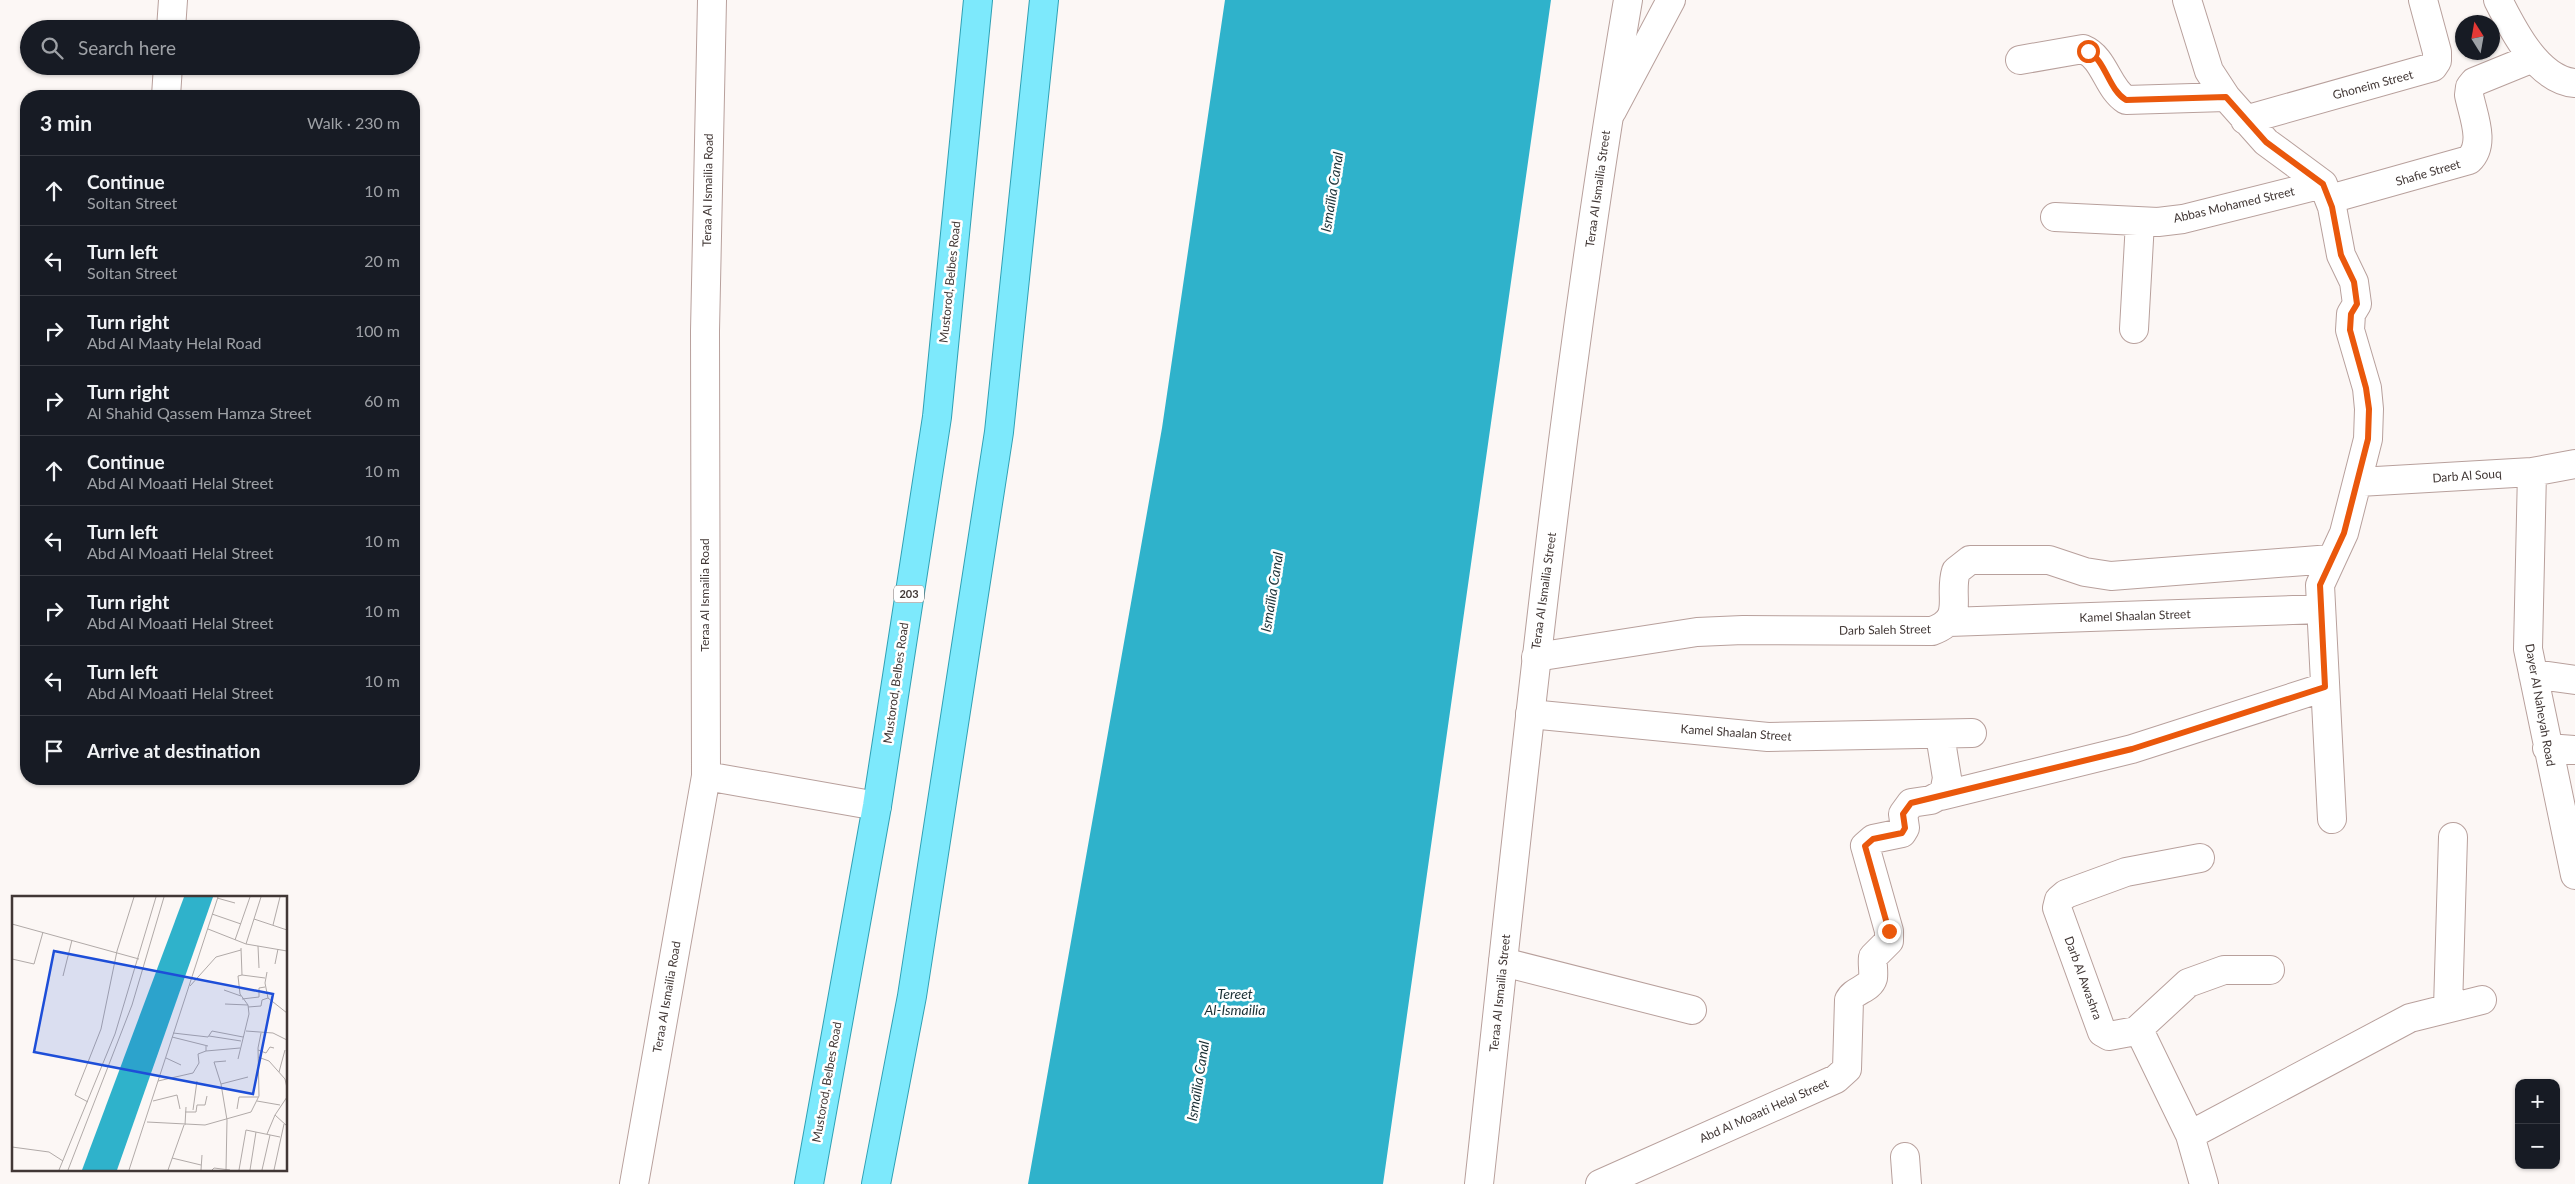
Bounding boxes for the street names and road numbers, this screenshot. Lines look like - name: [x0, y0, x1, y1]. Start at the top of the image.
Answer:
- street label: Ghoneim Street: [2331, 66, 2415, 102]
- street label: Teraa Al Ismailia Street: [1582, 129, 1613, 249]
- street label: Teraa Al Ismailia Road: [699, 133, 716, 247]
- street label: Shafie Street: [2394, 156, 2463, 189]
- street label: Abbas Mohamed Street: [2172, 183, 2297, 226]
- street label: Mustorod, Belbes Road: [936, 220, 963, 344]
- street label: Darb Al Souq: [2432, 466, 2502, 485]
- street label: Teraa Al Ismailia Street: [1528, 531, 1559, 651]
- street label: Teraa Al Ismailia Road: [697, 538, 712, 652]
- road number: 203: [894, 586, 924, 602]
- street label: Kamel Shaalan Street: [2079, 606, 2191, 625]
- street label: Mustorod, Belbes Road: [880, 621, 911, 744]
- street label: Darb Saleh Street: [1839, 621, 1932, 638]
- street label: Dayer Al Naheyah Road: [2522, 642, 2559, 767]
- street label: Kamel Shaalan Street: [1680, 721, 1793, 744]
- street label: Teraa Al Ismailia Street: [1486, 933, 1513, 1053]
- street label: Darb Al Awashra: [2061, 934, 2105, 1022]
- street label: Teraa Al Ismailia Road: [649, 940, 684, 1054]
- street label: Mustorod, Belbes Road: [809, 1020, 845, 1143]
- street label: Abd Al Moaati Helal Street: [1697, 1075, 1831, 1146]

